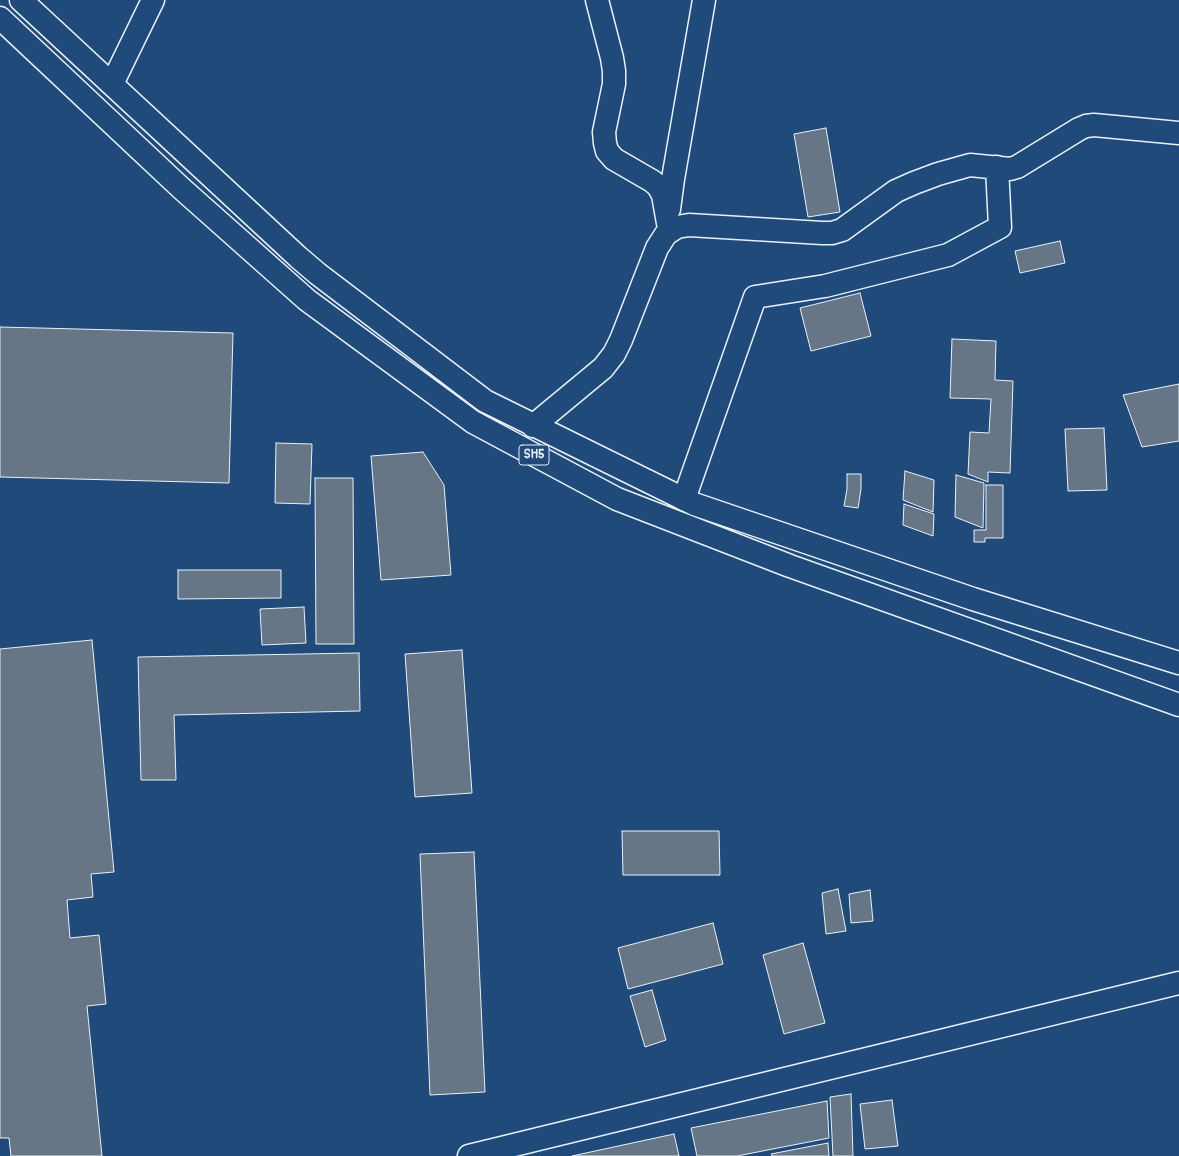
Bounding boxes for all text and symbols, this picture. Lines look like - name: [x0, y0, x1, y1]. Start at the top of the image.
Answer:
- road number: SH5: [519, 445, 549, 465]

